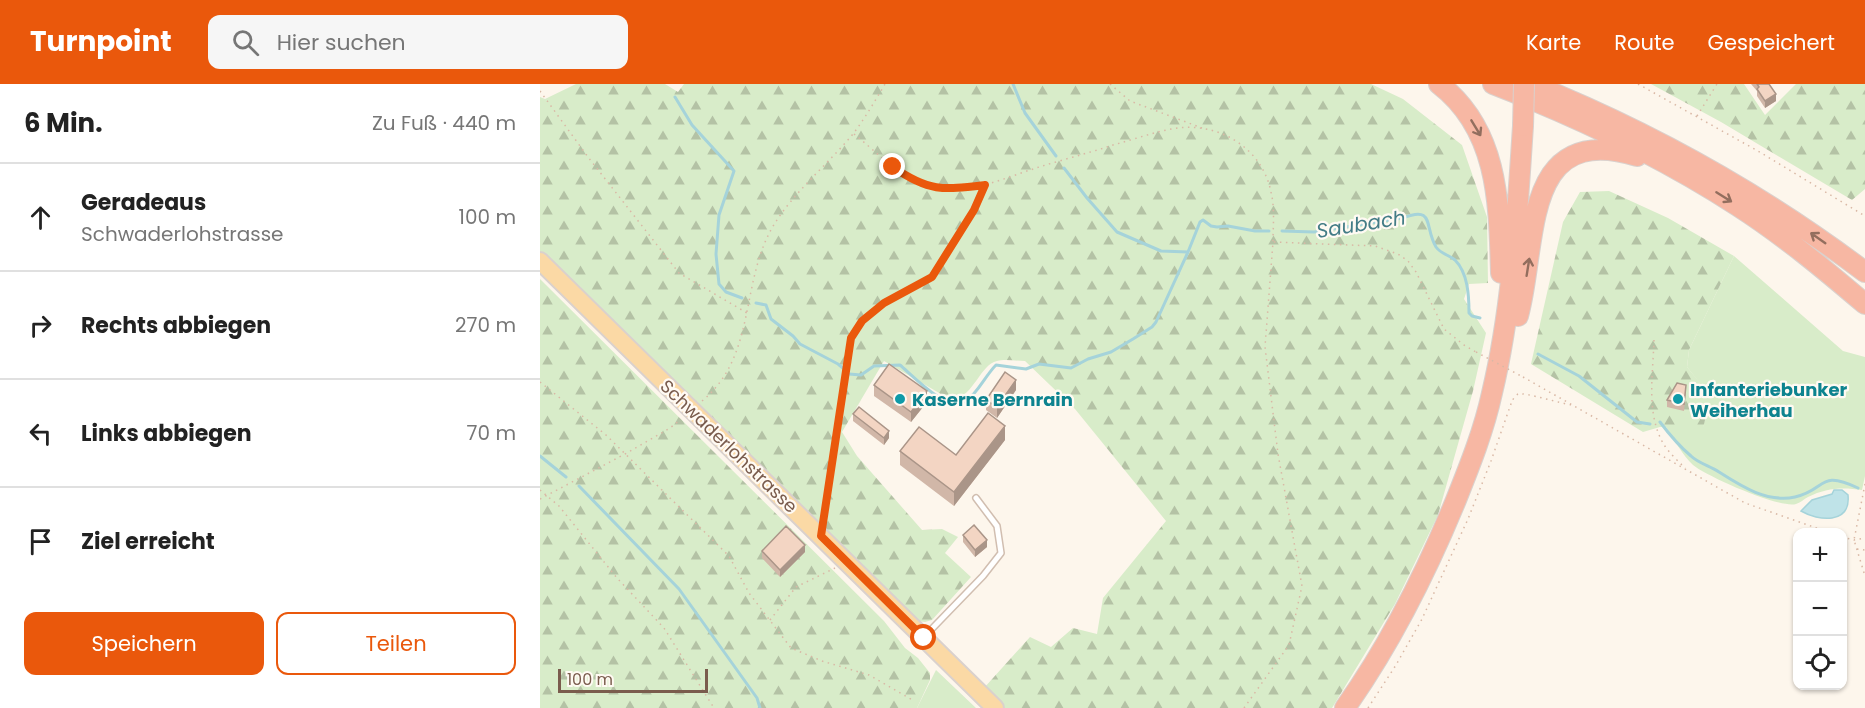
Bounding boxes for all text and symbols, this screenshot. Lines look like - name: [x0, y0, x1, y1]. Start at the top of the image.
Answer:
- search box: [208, 15, 628, 69]
- text: Turnpoint: [30, 22, 172, 61]
- icon: search: [229, 26, 262, 59]
- text: Hier suchen: [277, 27, 406, 58]
- text: Karte: [1526, 28, 1581, 57]
- text: Route: [1614, 28, 1675, 57]
- text: Gespeichert: [1708, 28, 1835, 57]
- text: 6 Min.: [24, 105, 102, 141]
- text: Zu Fuß · 440 m: [372, 109, 516, 137]
- one-way arrow: [1471, 119, 1483, 136]
- route end: [879, 153, 905, 179]
- text: Geradeaus: [81, 187, 206, 218]
- one-way arrow: [1715, 192, 1732, 204]
- icon: ahead: [24, 201, 57, 234]
- text: 100 m: [459, 203, 516, 231]
- water label: Saubach: [1314, 203, 1408, 245]
- text: Schwaderlohstrasse: [81, 220, 283, 248]
- one-way arrow: [1810, 232, 1826, 244]
- one-way arrow: [1522, 258, 1533, 277]
- icon: right: [24, 309, 57, 342]
- text: Rechts abbiegen: [81, 310, 271, 341]
- text: 270 m: [455, 311, 516, 339]
- street label: Schwaderlohstrasse: [655, 374, 803, 518]
- place label: Infanteriebunker Weiherhau: [1690, 377, 1847, 423]
- place label: Kaserne Bernrain: [912, 387, 1073, 412]
- marker: Kaserne Bernrain: [893, 392, 907, 406]
- marker: Infanteriebunker Weiherhau: [1671, 392, 1685, 406]
- icon: left: [24, 417, 57, 450]
- text: Links abbiegen: [81, 418, 252, 449]
- text: 70 m: [467, 419, 516, 447]
- icon: arrive: [24, 525, 57, 558]
- text: Ziel erreicht: [81, 526, 215, 557]
- map controls: [1793, 528, 1847, 690]
- button: +: [1793, 528, 1847, 582]
- button: −: [1793, 582, 1847, 636]
- button: Speichern: [24, 612, 264, 675]
- button: Teilen: [276, 612, 516, 675]
- route start: [910, 624, 936, 650]
- button: locate: [1793, 636, 1847, 690]
- scale bar: [558, 666, 708, 694]
- text: 100 m: [567, 668, 613, 691]

